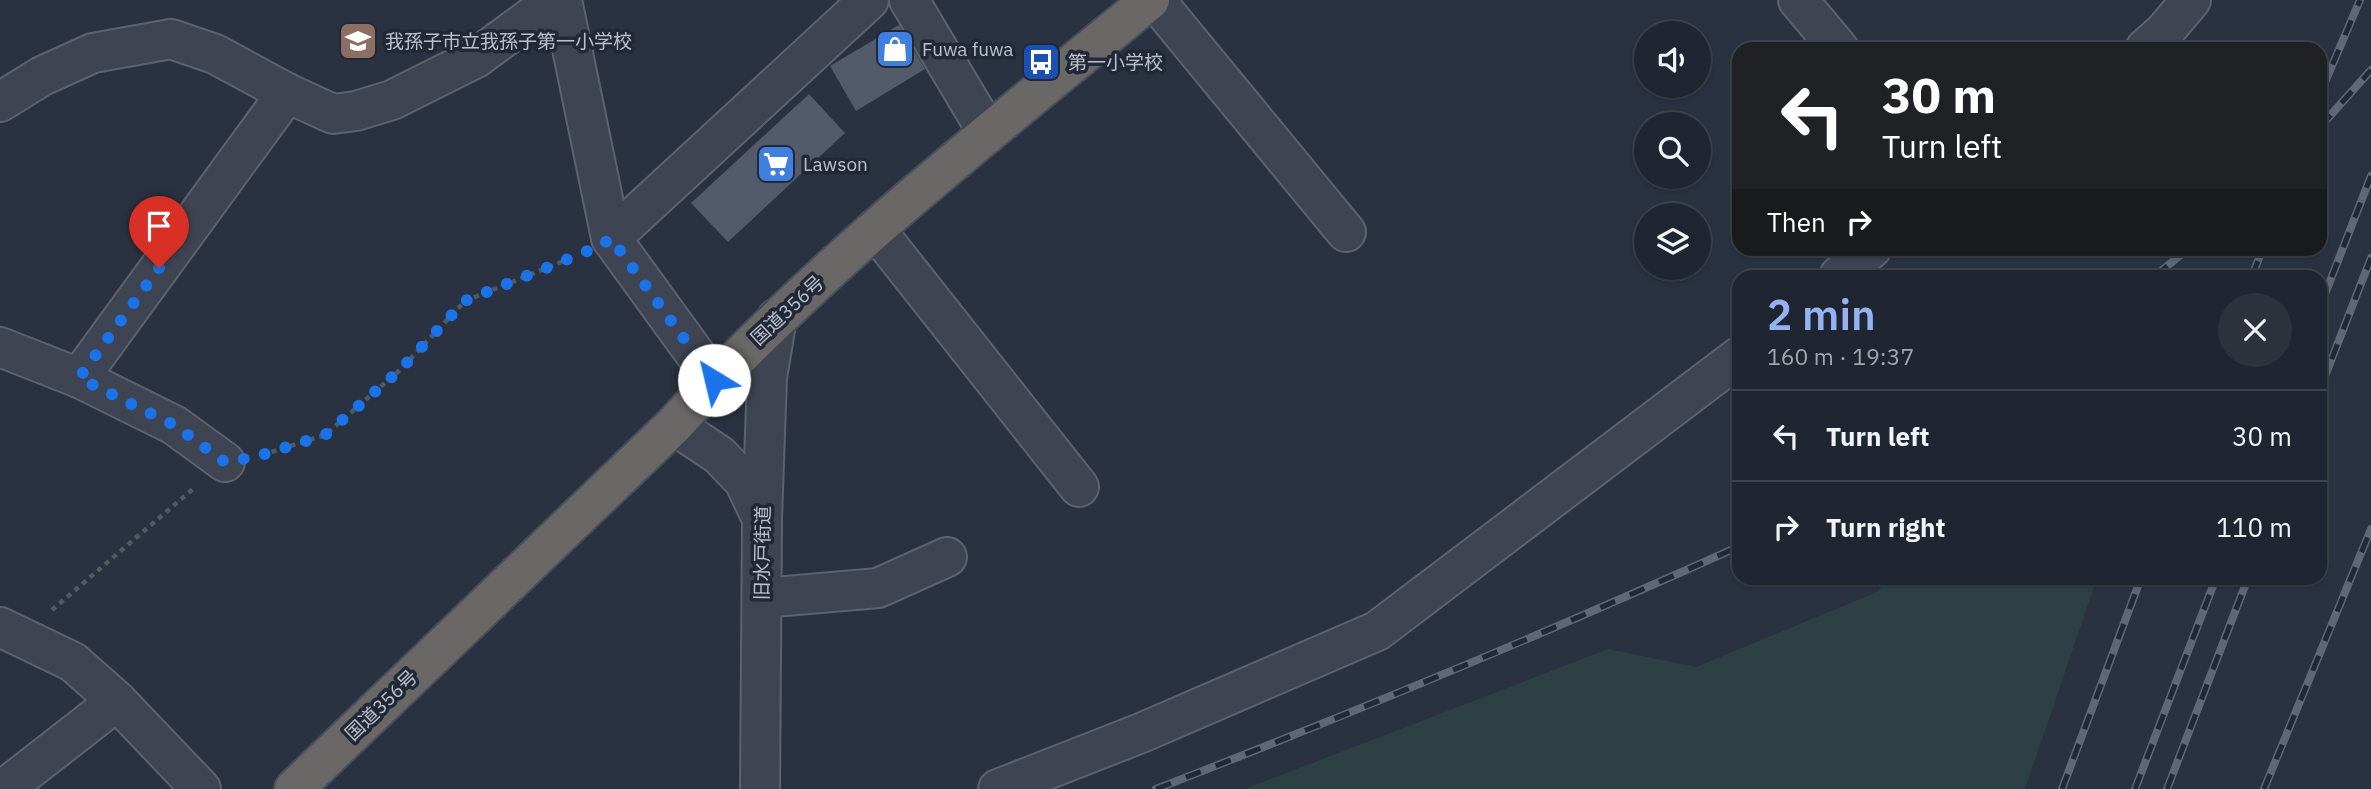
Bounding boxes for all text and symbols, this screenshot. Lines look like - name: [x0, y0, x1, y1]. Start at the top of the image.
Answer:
- school or university icon: 我孫子市立我孫子第一小学校: [337, 20, 379, 62]
- map controls: [1634, 21, 1711, 280]
- button: sound: [1634, 21, 1711, 98]
- shop icon: Fuwa fuwa: [874, 28, 916, 70]
- place label: 我孫子市立我孫子第一小学校: [385, 29, 632, 53]
- place label: Fuwa fuwa: [922, 37, 1014, 61]
- bus stop icon: 第一小学校: [1020, 41, 1062, 83]
- place label: 第一小学校: [1068, 50, 1163, 74]
- text: 30 m: [1882, 63, 1996, 126]
- icon: left: [1767, 70, 1858, 161]
- button: search: [1634, 112, 1711, 189]
- text: Turn left: [1882, 125, 2002, 167]
- supermarket icon: Lawson: [755, 143, 797, 185]
- place label: Lawson: [803, 152, 868, 176]
- pin: [129, 196, 189, 268]
- button: layers: [1634, 203, 1711, 280]
- icon: right: [1840, 203, 1878, 241]
- text: Then: [1767, 205, 1826, 239]
- icon: arrive: [140, 207, 178, 245]
- street label: 国道356号: [745, 270, 829, 350]
- text: 2 min: [1767, 287, 1876, 342]
- button: close: [2218, 293, 2292, 367]
- text: 160 m · 19:37: [1767, 341, 1914, 371]
- position arrow: [677, 343, 751, 417]
- icon: left: [1767, 417, 1805, 455]
- text: Turn left: [1826, 419, 1929, 453]
- text: 30 m: [2232, 419, 2292, 453]
- street label: 旧水戸街道: [749, 505, 775, 601]
- icon: right: [1767, 508, 1805, 546]
- text: Turn right: [1826, 510, 1945, 544]
- text: 110 m: [2216, 510, 2292, 544]
- street label: 国道356号: [340, 665, 422, 745]

